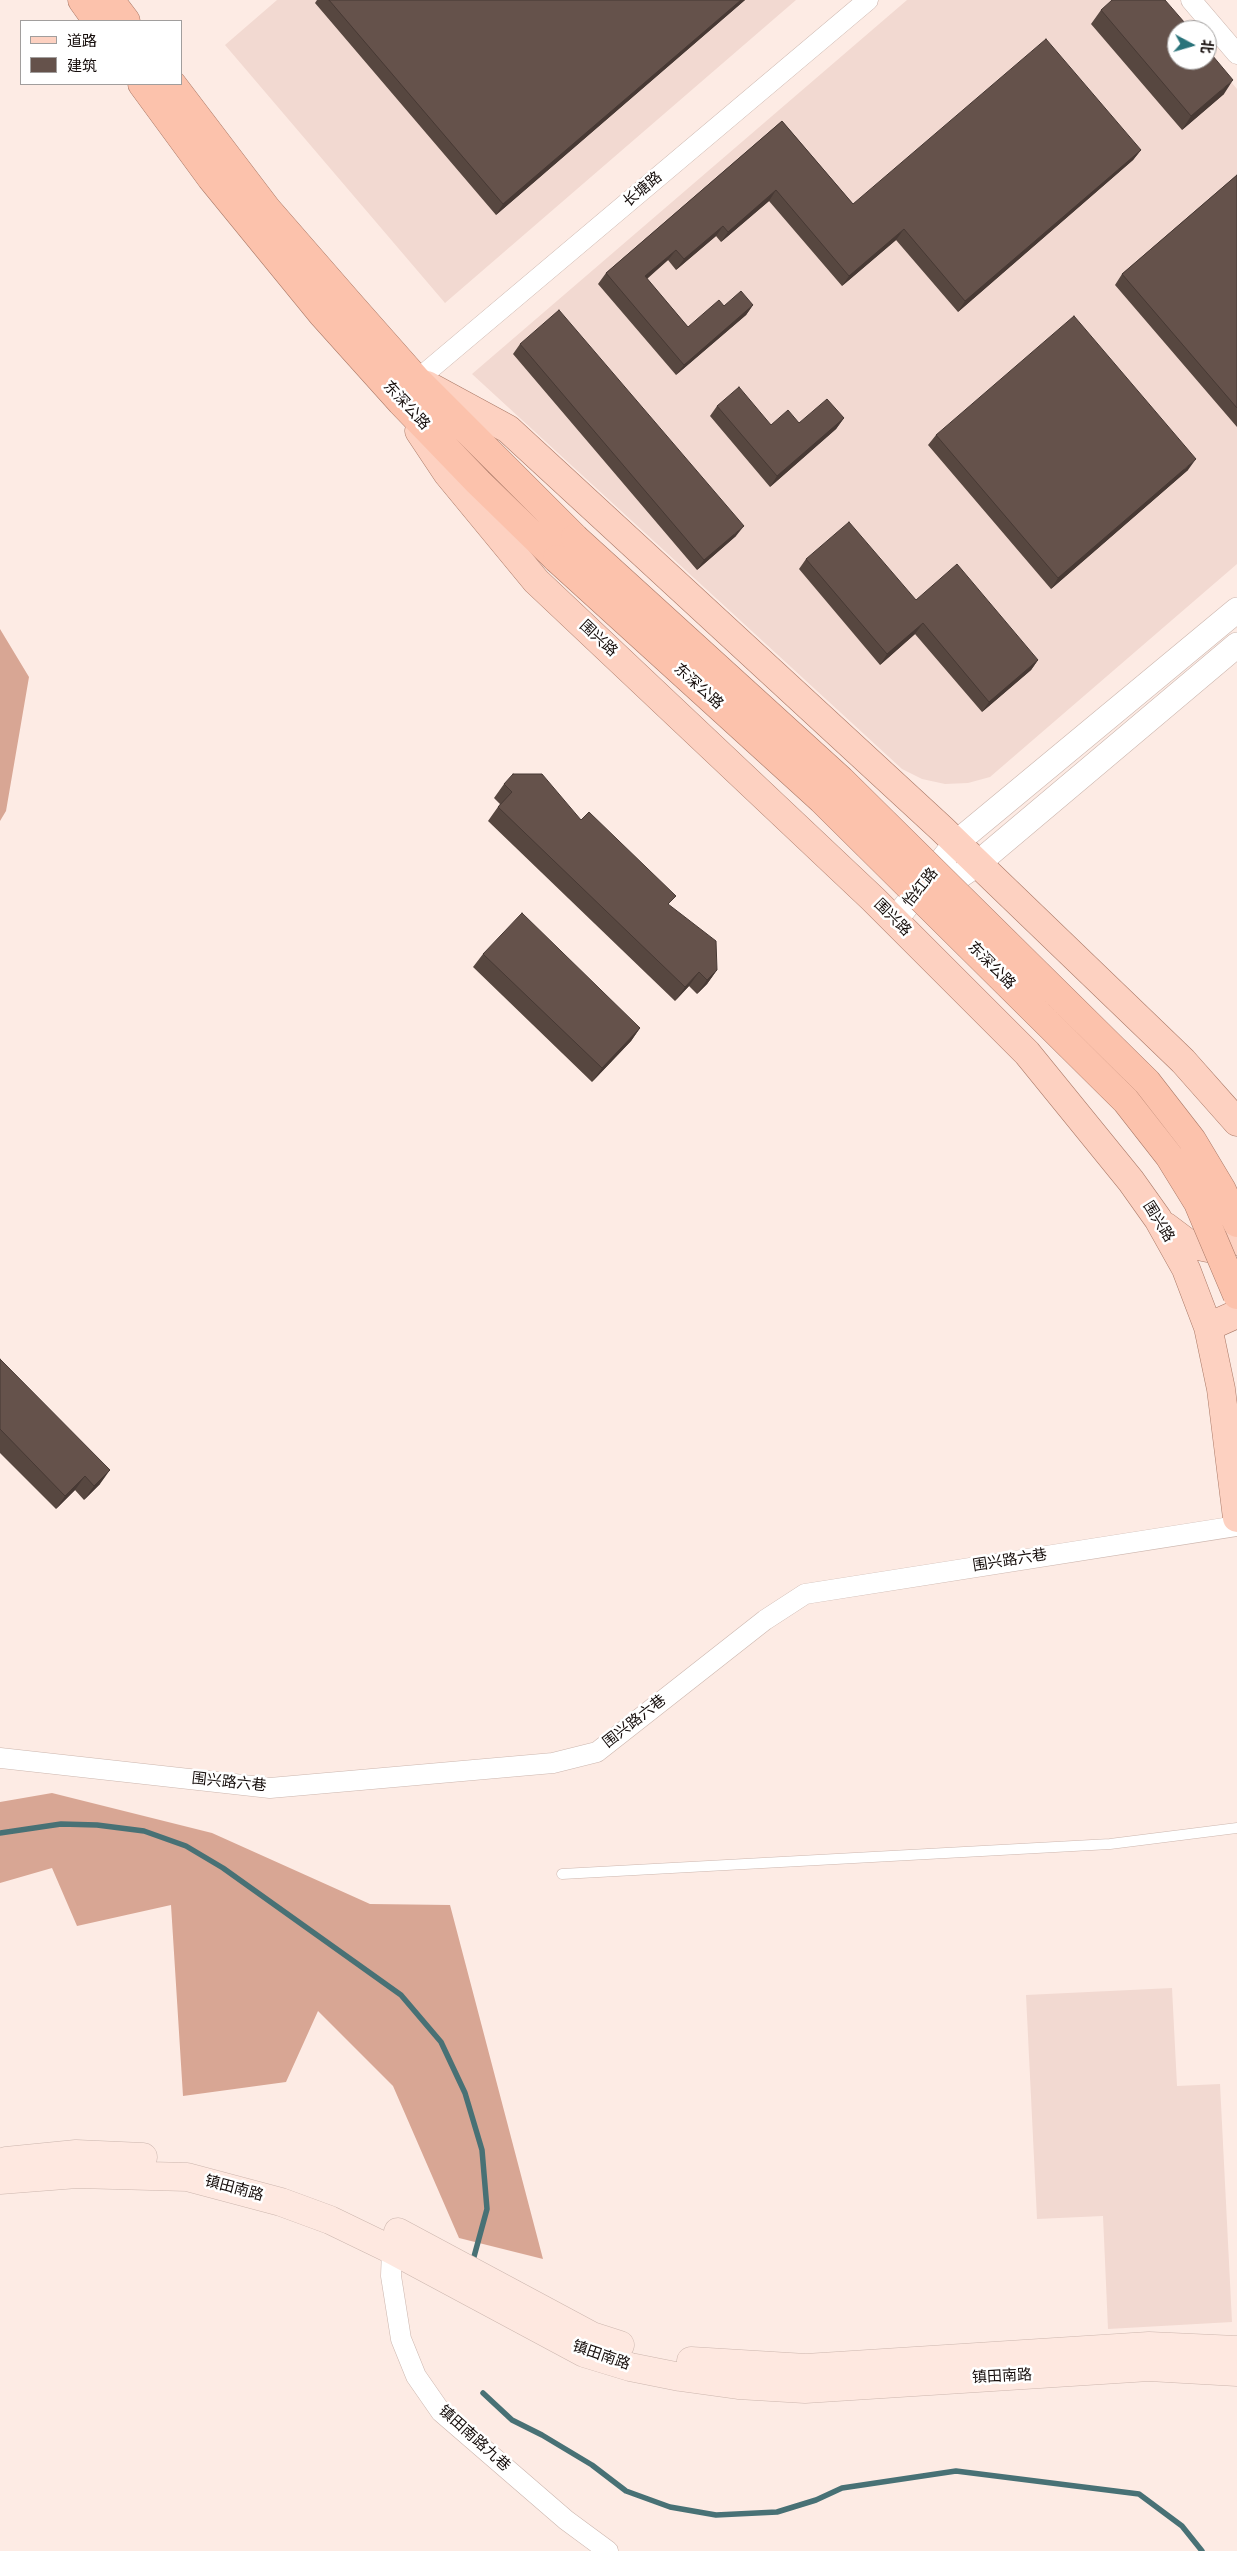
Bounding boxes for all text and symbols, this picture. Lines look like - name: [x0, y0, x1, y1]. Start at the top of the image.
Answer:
- legend: [20, 20, 182, 85]
- north arrow: [1167, 20, 1217, 70]
- text: 道路: [67, 32, 97, 51]
- text: 北: [1197, 39, 1216, 54]
- text: 建筑: [67, 57, 97, 76]
- street label: 长塘路: [620, 169, 666, 211]
- street label: 东深公路: [379, 378, 433, 434]
- street label: 围兴路: [575, 617, 621, 661]
- street label: 东深公路: [670, 660, 726, 714]
- street label: 怡红路: [900, 865, 942, 911]
- street label: 围兴路: [870, 896, 914, 940]
- street label: 东深公路: [963, 938, 1019, 994]
- street label: 围兴路: [1138, 1198, 1178, 1246]
- street label: 围兴路六巷: [972, 1546, 1048, 1576]
- street label: 围兴路六巷: [600, 1692, 670, 1752]
- street label: 围兴路六巷: [191, 1770, 267, 1796]
- street label: 镇田南路: [203, 2173, 265, 2205]
- street label: 镇田南路: [570, 2338, 632, 2374]
- street label: 镇田南路: [972, 2366, 1032, 2388]
- street label: 镇田南路九巷: [435, 2402, 513, 2476]

